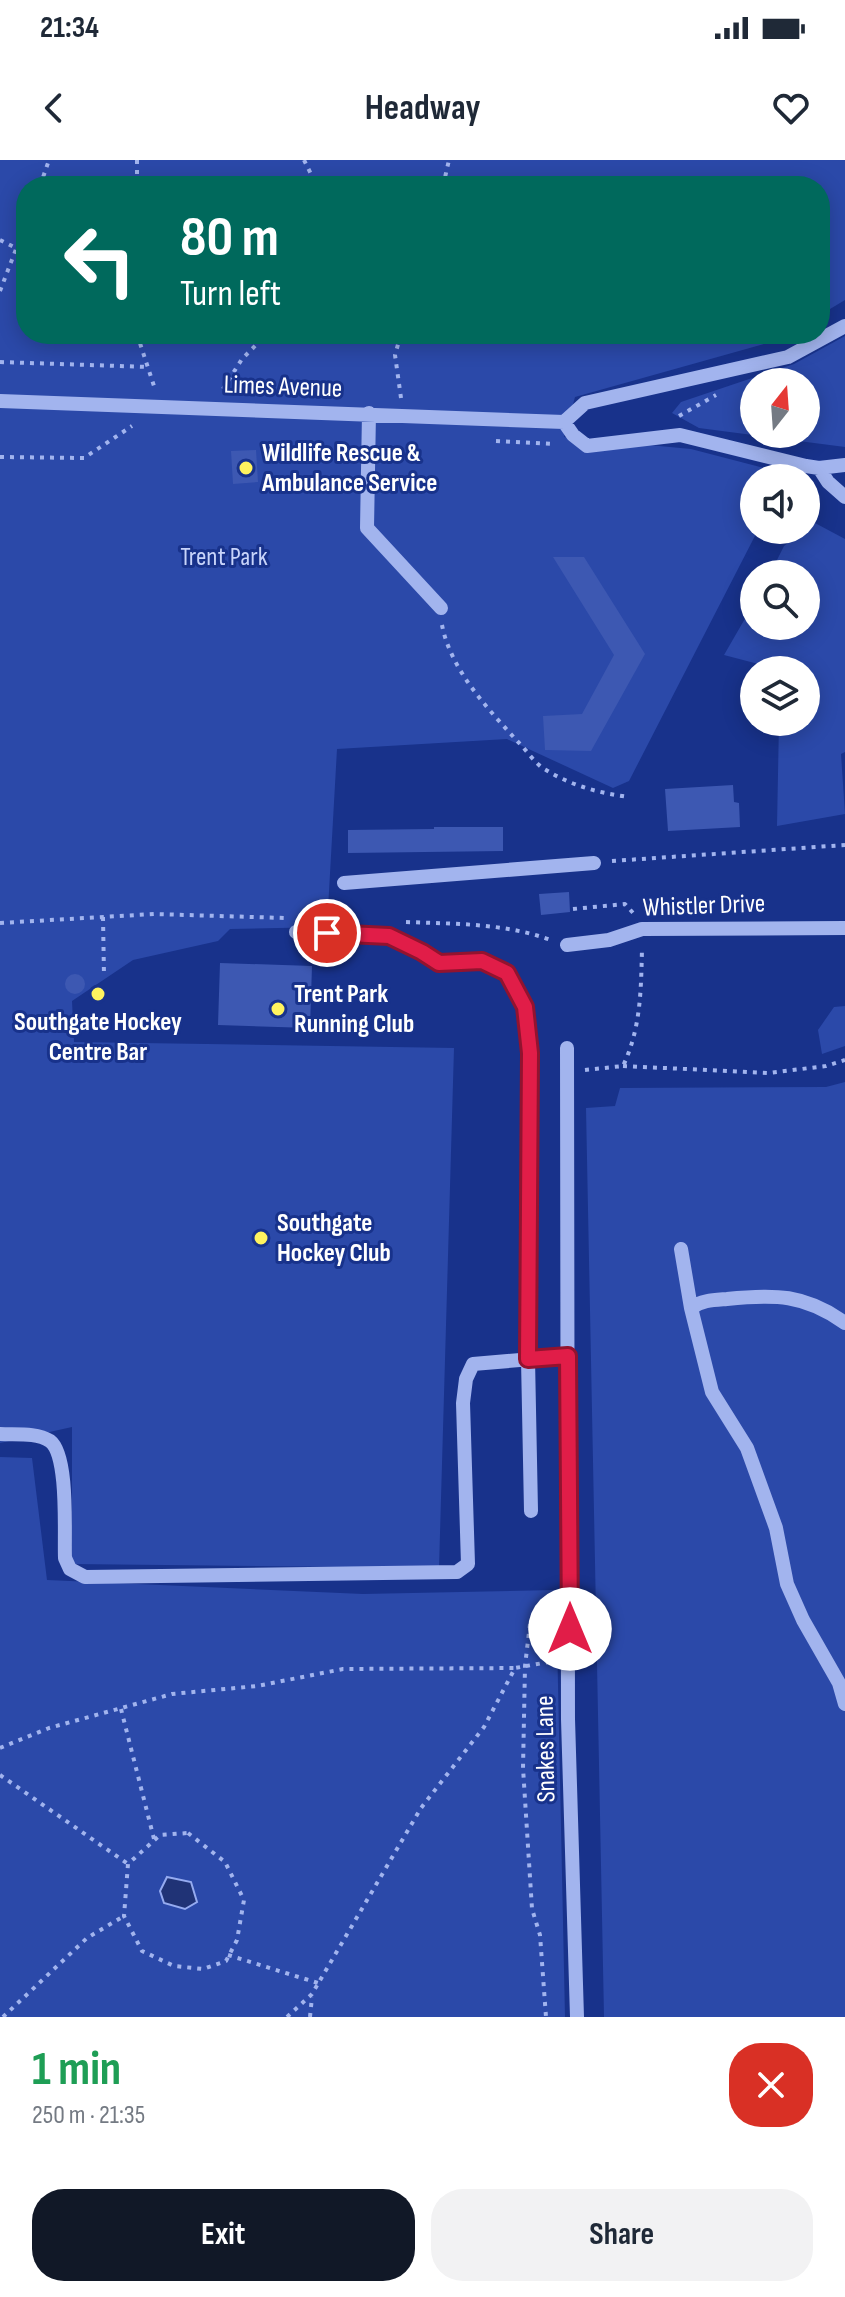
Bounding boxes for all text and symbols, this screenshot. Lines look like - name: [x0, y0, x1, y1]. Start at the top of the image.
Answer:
- text: 21:34: [40, 10, 99, 46]
- icon: back: [32, 86, 76, 130]
- icon: heart: [769, 86, 813, 130]
- text: Headway: [365, 87, 480, 130]
- text: 80 m: [180, 205, 279, 272]
- icon: left: [48, 208, 152, 312]
- text: Turn left: [180, 273, 281, 316]
- north arrow: [740, 368, 820, 448]
- map controls: [740, 368, 820, 736]
- street label: Limes Avenue: [223, 369, 343, 405]
- place label: Wildlife Rescue & Ambulance Service: [261, 438, 437, 499]
- marker: Wildlife Rescue & Ambulance Service: [237, 459, 255, 477]
- button: sound: [740, 464, 820, 544]
- park label: Trent Park: [180, 542, 268, 573]
- button: search: [740, 560, 820, 640]
- button: layers: [740, 656, 820, 736]
- street label: Whistler Drive: [642, 888, 766, 924]
- pin: [293, 899, 361, 967]
- icon: arrive: [305, 911, 349, 955]
- place label: Trent Park Running Club: [294, 979, 414, 1040]
- marker: Southgate Hockey Centre Bar: [89, 985, 107, 1003]
- marker: Trent Park Running Club: [269, 1000, 287, 1018]
- place label: Southgate Hockey Centre Bar: [14, 1007, 182, 1068]
- place label: Southgate Hockey Club: [277, 1208, 391, 1269]
- marker: Southgate Hockey Club: [252, 1229, 270, 1247]
- position arrow: [528, 1587, 612, 1671]
- street label: Snakes Lane: [530, 1695, 562, 1803]
- text: 1 min: [32, 2041, 121, 2098]
- button: close: [729, 2043, 813, 2127]
- text: 250 m · 21:35: [32, 2100, 145, 2131]
- button: Exit: [32, 2189, 415, 2281]
- button: Share: [431, 2189, 813, 2281]

